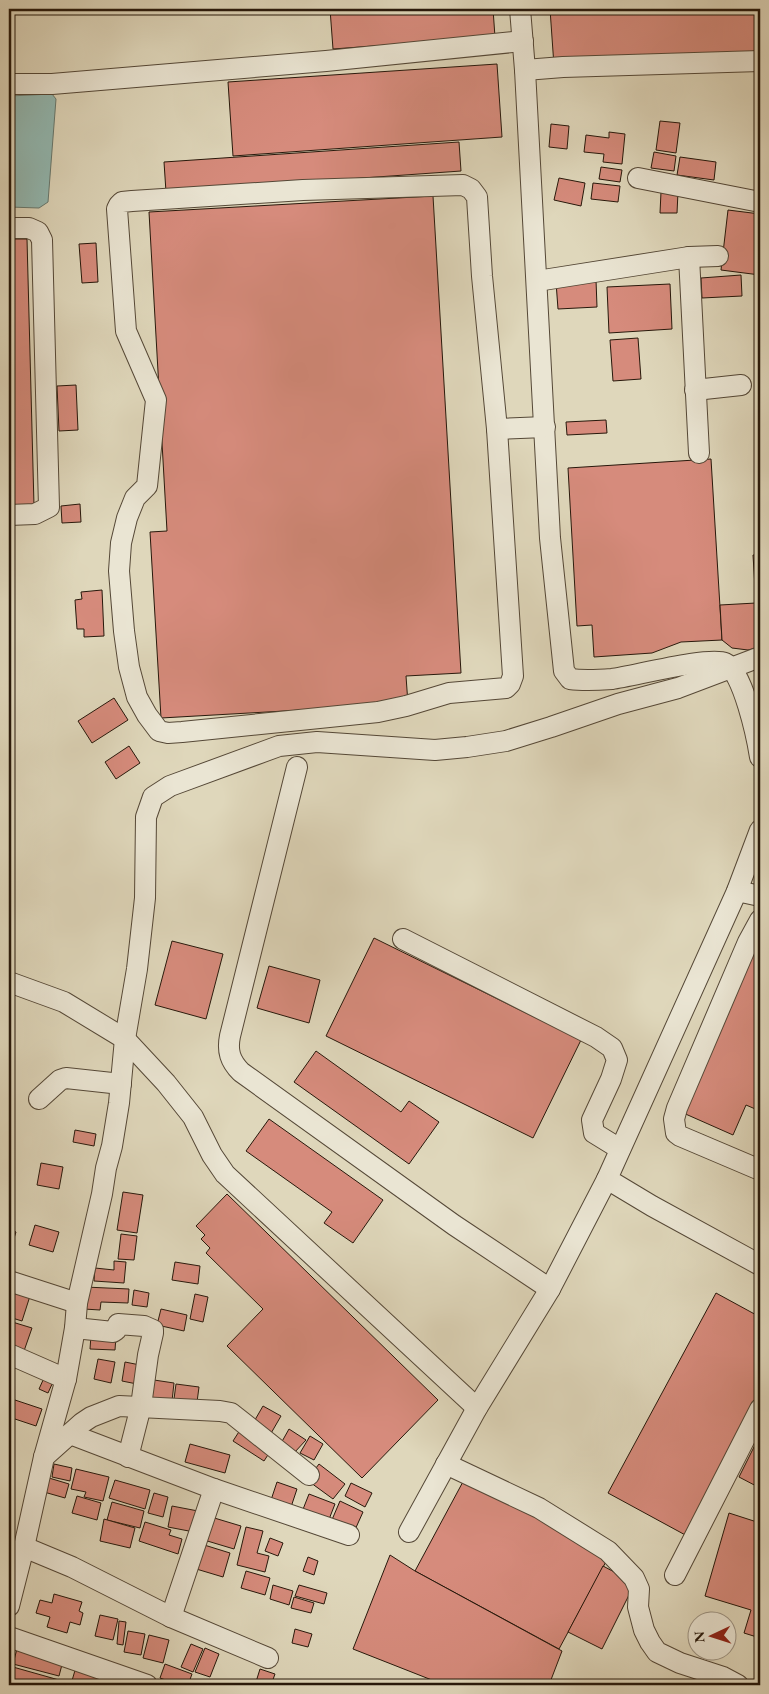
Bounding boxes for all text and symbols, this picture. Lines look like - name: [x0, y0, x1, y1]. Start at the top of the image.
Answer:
- north arrow: [686, 1612, 736, 1662]
- text: N: [690, 1630, 708, 1643]

